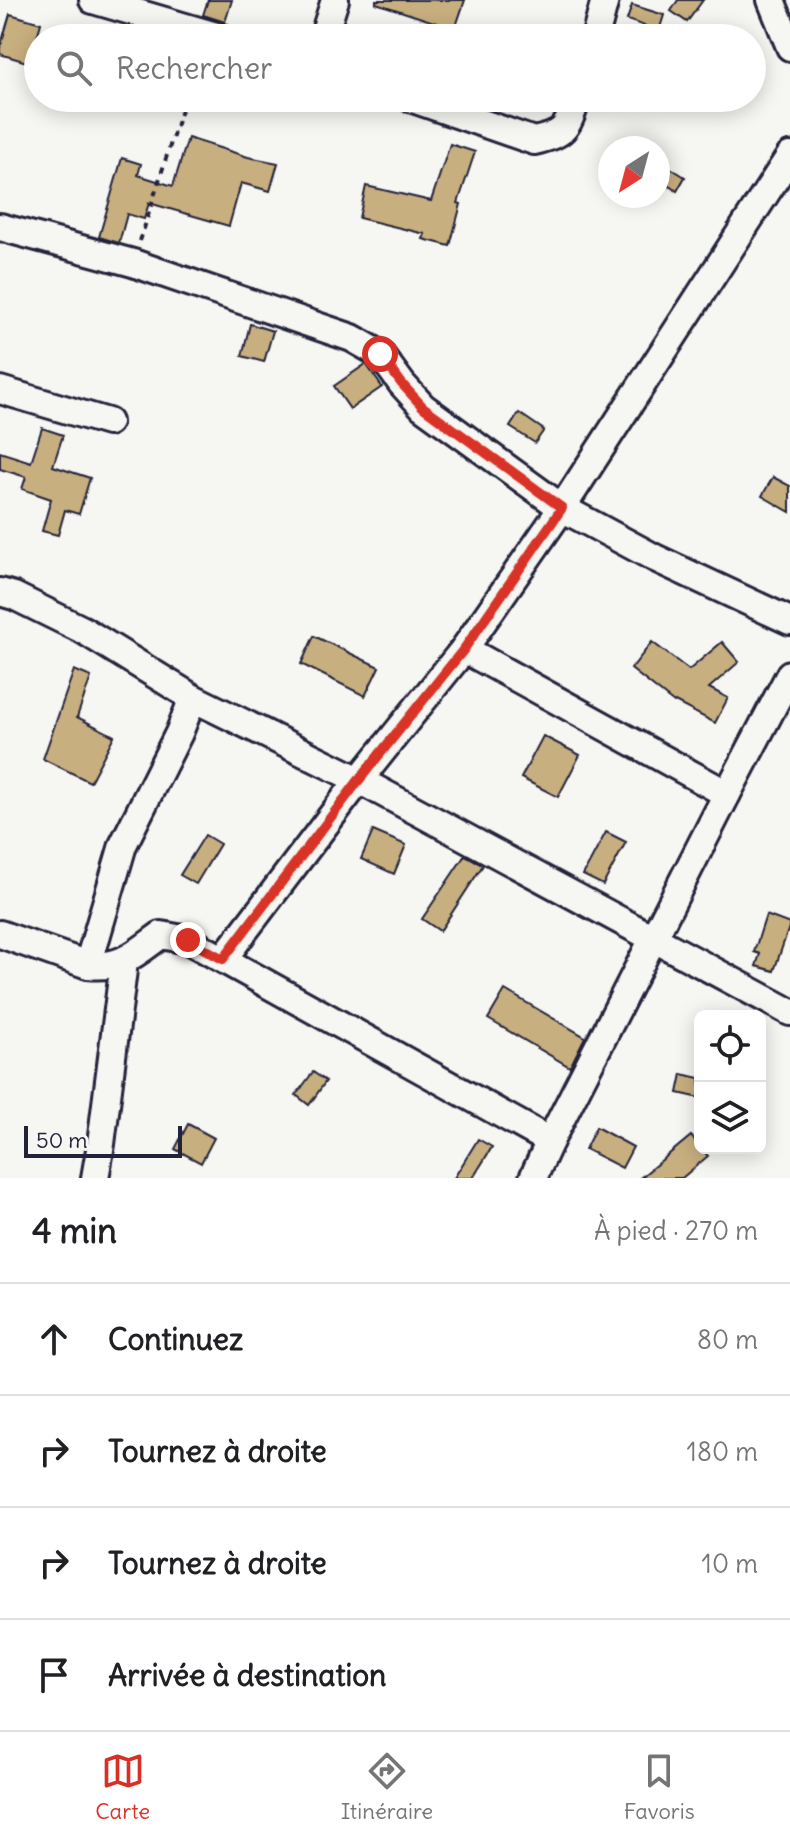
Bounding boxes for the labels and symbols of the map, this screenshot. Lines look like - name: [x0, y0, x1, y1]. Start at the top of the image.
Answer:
- north arrow: [598, 136, 670, 208]
- route start: [362, 336, 398, 372]
- route end: [170, 922, 206, 958]
- scale bar: [24, 1122, 182, 1158]

